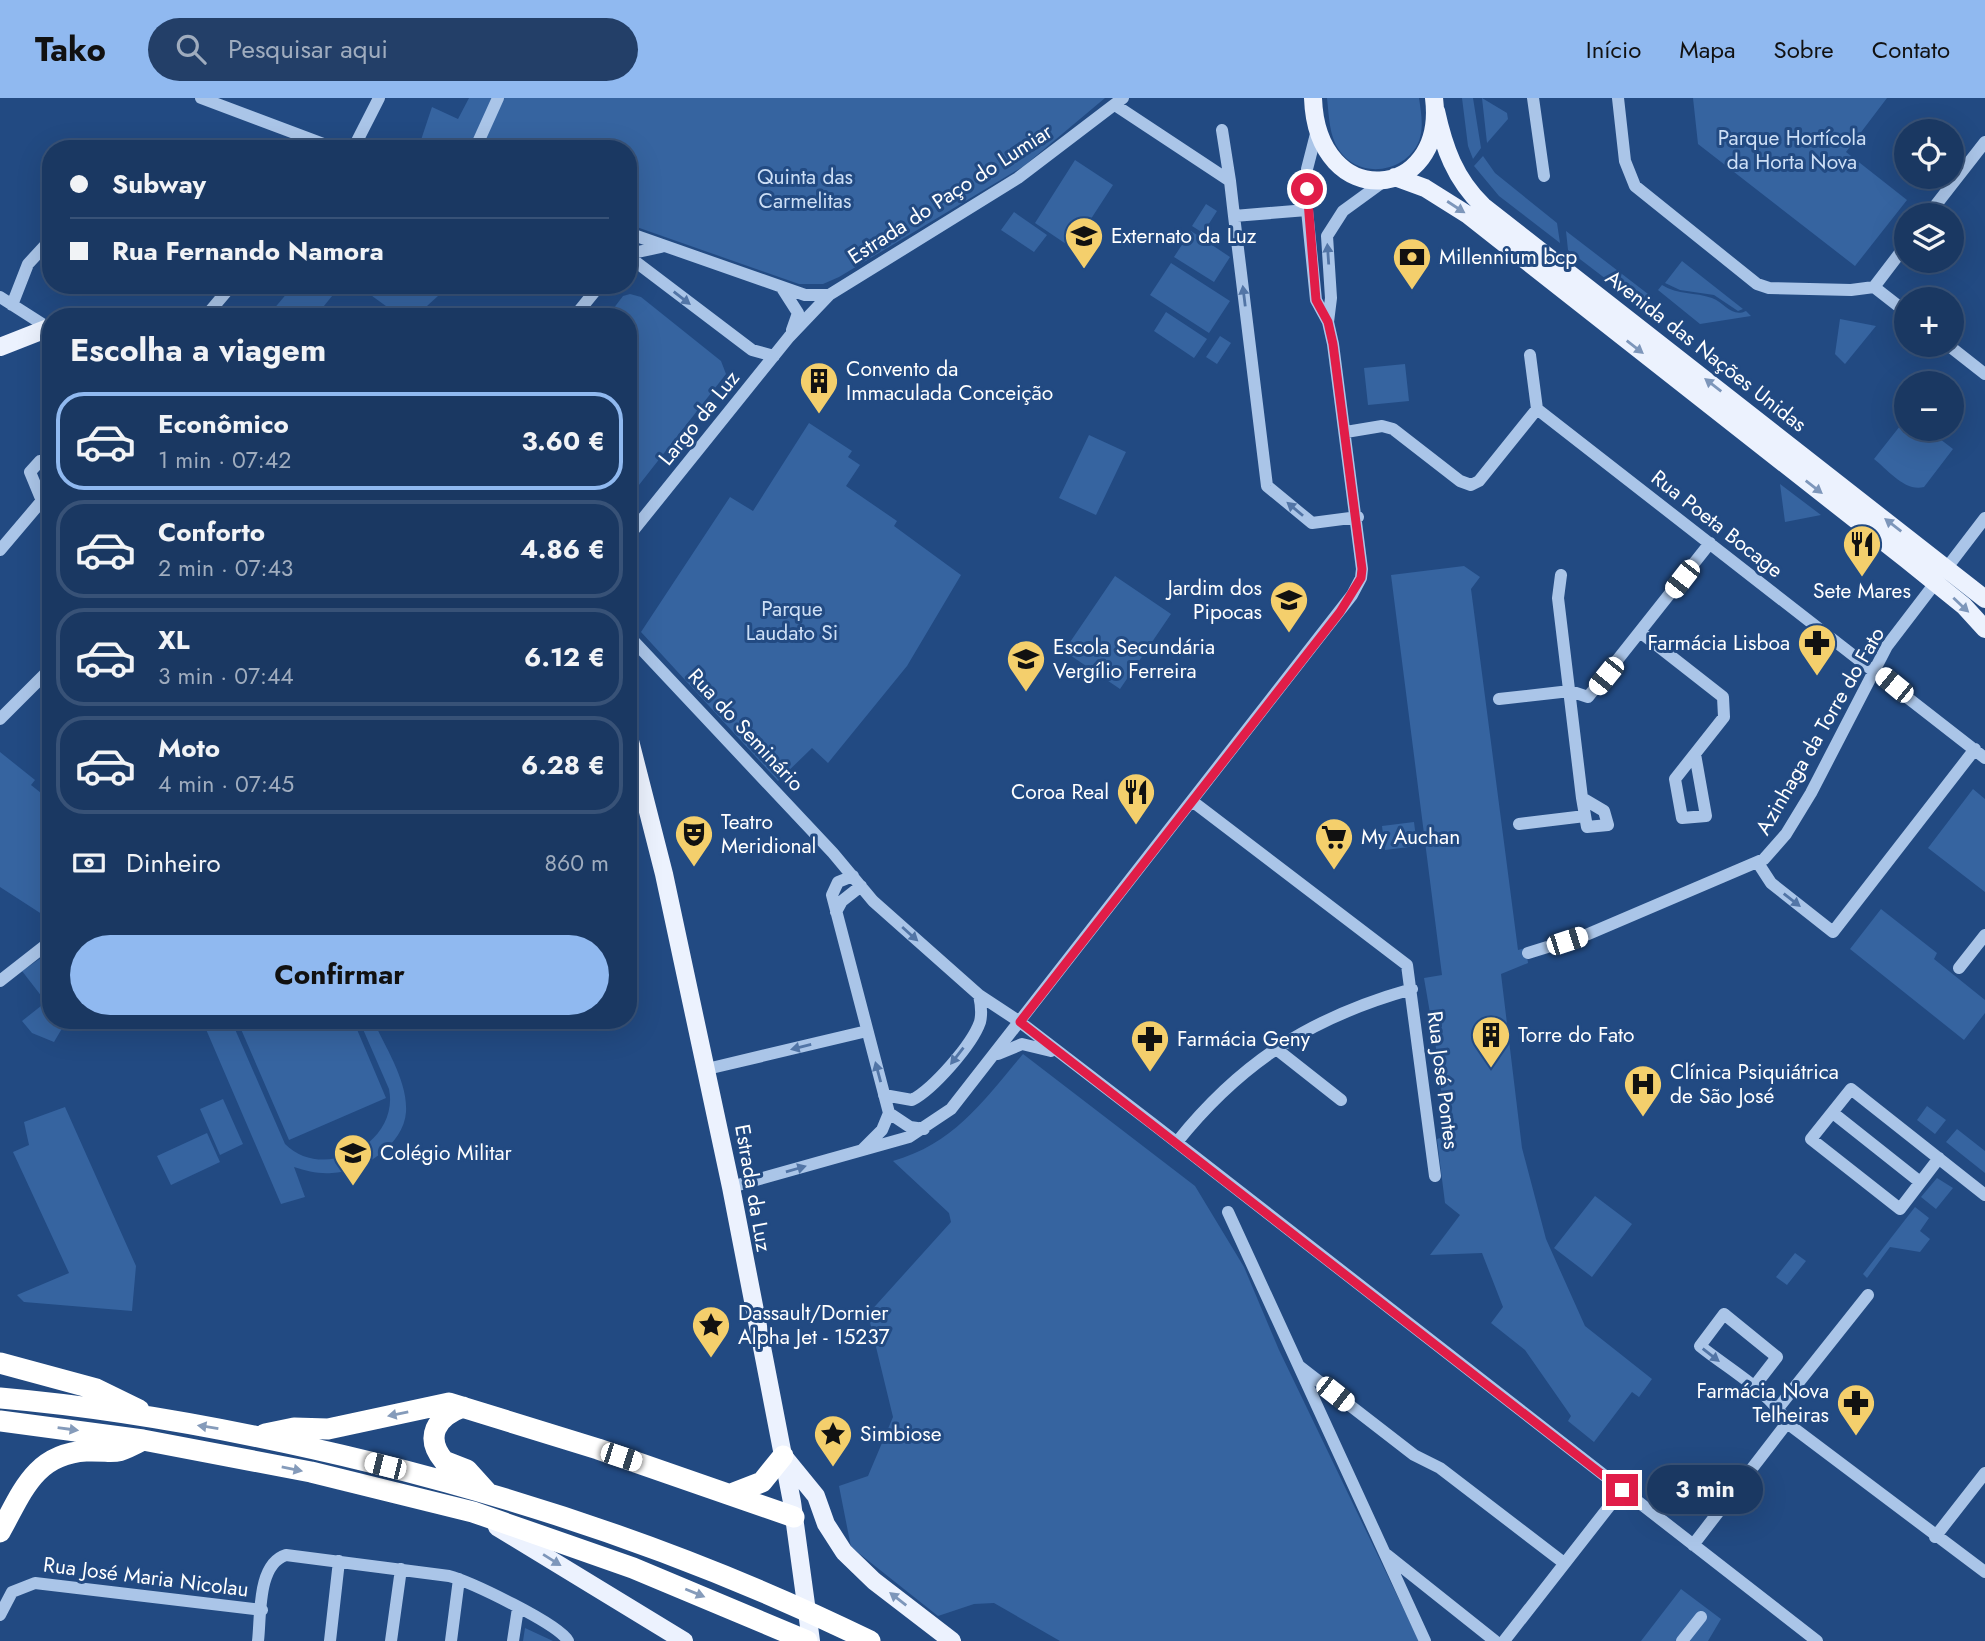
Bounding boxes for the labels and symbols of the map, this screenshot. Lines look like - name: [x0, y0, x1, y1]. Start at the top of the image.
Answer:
- street label: Estrada do Paço do Lumiar: [842, 116, 1059, 271]
- park label: Parque Hortícola da Horta Nova: [1718, 123, 1866, 177]
- park label: Quinta das Carmelitas: [757, 162, 853, 216]
- route start: [1291, 173, 1323, 205]
- one-way arrow: [1446, 200, 1465, 213]
- school or university icon: Externato da Luz: [1063, 215, 1105, 270]
- place label: Externato da Luz: [1111, 221, 1257, 251]
- bank icon: Millennium bcp: [1391, 236, 1433, 291]
- place label: Millennium bcp: [1439, 242, 1577, 272]
- one-way arrow: [1322, 243, 1333, 265]
- street label: Avenida das Nações Unidas: [1599, 263, 1813, 439]
- one-way arrow: [1238, 285, 1249, 307]
- one-way arrow: [673, 291, 691, 305]
- one-way arrow: [1626, 339, 1644, 354]
- place label: Convento da Immaculada Conceição: [846, 354, 1053, 408]
- building icon: Convento da Immaculada Conceição: [798, 360, 840, 415]
- street label: Largo da Luz: [651, 364, 747, 472]
- one-way arrow: [1705, 378, 1723, 393]
- street label: Rua Poeta Bocage: [1645, 463, 1789, 585]
- one-way arrow: [1805, 480, 1823, 494]
- one-way arrow: [1286, 501, 1304, 516]
- one-way arrow: [1884, 518, 1901, 533]
- restaurant icon: Sete Mares: [1841, 523, 1883, 578]
- car: [1661, 556, 1704, 602]
- place label: Jardim dos Pipocas: [1165, 573, 1262, 627]
- place label: Sete Mares: [1813, 576, 1911, 606]
- school or university icon: Jardim dos Pipocas: [1268, 579, 1310, 634]
- park label: Parque Laudato Si: [746, 594, 838, 648]
- one-way arrow: [1952, 596, 1969, 612]
- street label: Azinhaga da Torre do Fato: [1748, 622, 1892, 840]
- pharmacy icon: Farmácia Lisboa: [1796, 622, 1838, 677]
- place label: Farmácia Lisboa: [1647, 628, 1790, 658]
- place label: Escola Secundária Vergílio Ferreira: [1053, 632, 1215, 686]
- school or university icon: Escola Secundária Vergílio Ferreira: [1005, 638, 1047, 693]
- car: [1585, 653, 1628, 699]
- street label: Rua do Seminário: [681, 662, 811, 798]
- car: [1872, 664, 1917, 706]
- restaurant icon: Coroa Real: [1115, 771, 1157, 826]
- place label: Coroa Real: [1011, 777, 1109, 807]
- place label: Teatro Meridional: [721, 807, 816, 861]
- theatre icon: Teatro Meridional: [673, 813, 715, 868]
- supermarket icon: My Auchan: [1313, 816, 1355, 871]
- place label: My Auchan: [1361, 822, 1460, 852]
- one-way arrow: [1784, 892, 1801, 907]
- one-way arrow: [901, 925, 918, 941]
- car: [1544, 925, 1591, 957]
- street label: Rua José Pontes: [1420, 1009, 1466, 1151]
- building icon: Torre do Fato: [1470, 1014, 1512, 1069]
- pharmacy icon: Farmácia Geny: [1129, 1018, 1171, 1073]
- place label: Torre do Fato: [1518, 1020, 1635, 1050]
- place label: Farmácia Geny: [1177, 1024, 1311, 1054]
- one-way arrow: [790, 1042, 812, 1053]
- one-way arrow: [949, 1046, 964, 1064]
- place label: Clínica Psiquiátrica de São José: [1670, 1057, 1839, 1111]
- one-way arrow: [872, 1061, 883, 1083]
- hospital icon: Clínica Psiquiátrica de São José: [1622, 1063, 1664, 1118]
- street label: Estrada da Luz: [727, 1122, 779, 1254]
- school or university icon: Colégio Militar: [332, 1132, 374, 1187]
- place label: Colégio Militar: [380, 1138, 513, 1168]
- one-way arrow: [785, 1164, 806, 1174]
- place label: Dassault/Dornier Alpha Jet - 15237: [738, 1298, 889, 1352]
- place icon: Dassault/Dornier Alpha Jet - 15237: [690, 1304, 732, 1359]
- one-way arrow: [1701, 1347, 1719, 1362]
- car: [1312, 1373, 1359, 1415]
- place label: Farmácia Nova Telheiras: [1697, 1376, 1829, 1430]
- pharmacy icon: Farmácia Nova Telheiras: [1835, 1382, 1877, 1437]
- one-way arrow: [387, 1409, 409, 1420]
- place icon: Simbiose: [812, 1413, 854, 1468]
- place label: Simbiose: [860, 1419, 942, 1449]
- one-way arrow: [197, 1421, 219, 1432]
- one-way arrow: [57, 1423, 79, 1434]
- car: [598, 1441, 645, 1473]
- car: [363, 1451, 408, 1481]
- one-way arrow: [281, 1463, 303, 1474]
- callout: 3 min: [1646, 1466, 1762, 1514]
- route end: [1606, 1474, 1638, 1506]
- street label: Rua José Maria Nicolau: [42, 1550, 250, 1604]
- one-way arrow: [543, 1554, 562, 1567]
- one-way arrow: [685, 1587, 706, 1598]
- one-way arrow: [890, 1592, 908, 1607]

